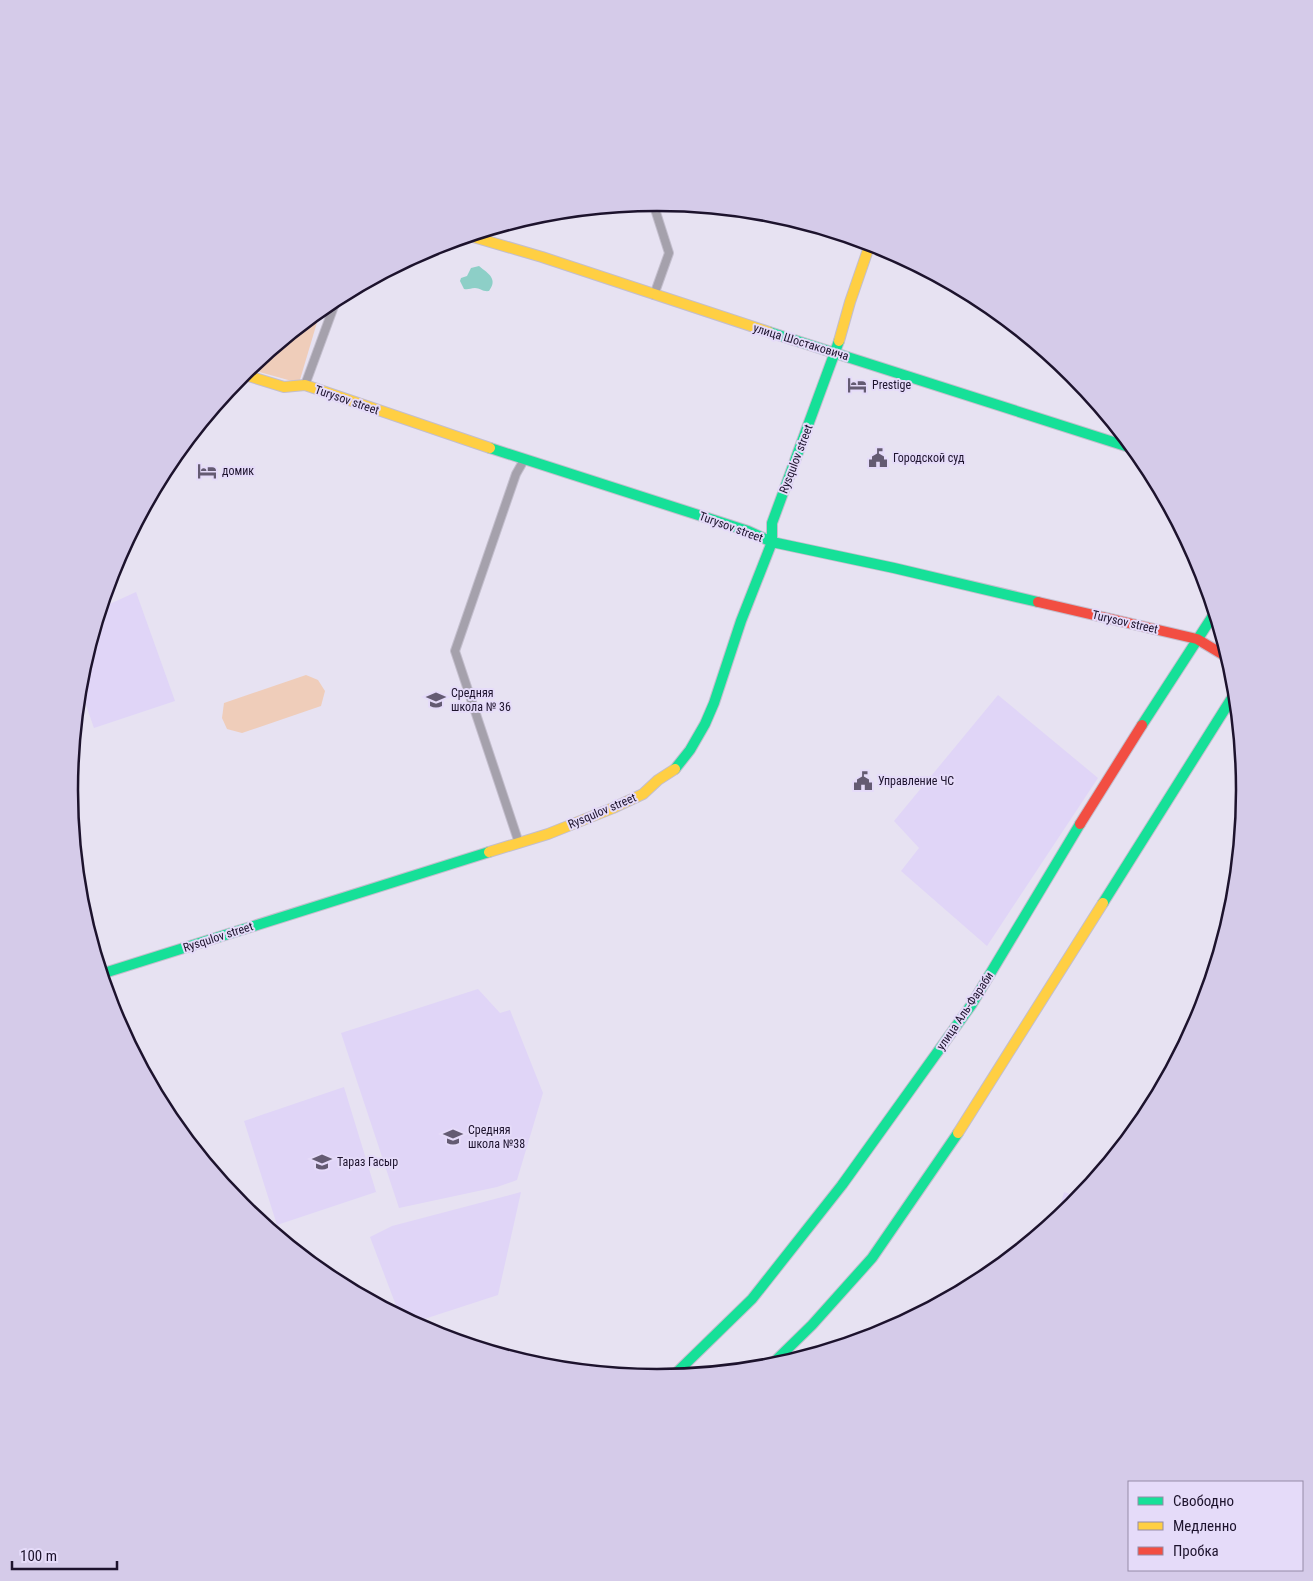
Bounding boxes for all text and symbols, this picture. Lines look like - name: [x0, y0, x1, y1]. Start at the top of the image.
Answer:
- street label: улица Шостаковича: [752, 321, 851, 363]
- hotel icon: Prestige: [846, 374, 868, 396]
- place label: Prestige: [872, 378, 912, 392]
- street label: Turysov street: [313, 382, 381, 418]
- street label: Rysqulov street: [776, 422, 816, 495]
- public building icon: Городской суд: [867, 447, 889, 469]
- place label: Городской суд: [893, 451, 965, 465]
- hotel icon: домик: [196, 460, 218, 482]
- place label: домик: [222, 464, 254, 478]
- street label: Turysov street: [697, 509, 765, 545]
- street label: Turysov street: [1091, 608, 1160, 636]
- place label: Средняя школа № 36: [451, 686, 511, 714]
- school or university icon: Средняя школа № 36: [425, 689, 447, 711]
- public building icon: Управление ЧС: [852, 770, 874, 792]
- place label: Управление ЧС: [878, 774, 954, 788]
- street label: Rysqulov street: [566, 790, 639, 832]
- street label: Rysqulov street: [181, 919, 255, 955]
- street label: улица Аль-Фараби: [934, 969, 996, 1053]
- place label: Средняя школа №38: [468, 1123, 525, 1151]
- school or university icon: Средняя школа №38: [442, 1126, 464, 1148]
- school or university icon: Тараз Гасыр: [311, 1151, 333, 1173]
- place label: Тараз Гасыр: [337, 1155, 398, 1169]
- legend: [1128, 1481, 1303, 1571]
- text: Свободно: [1173, 1492, 1234, 1510]
- text: Медленно: [1173, 1517, 1237, 1535]
- scale bar: [12, 1538, 118, 1570]
- text: Пробка: [1173, 1542, 1219, 1560]
- text: 100 m: [20, 1547, 57, 1565]

